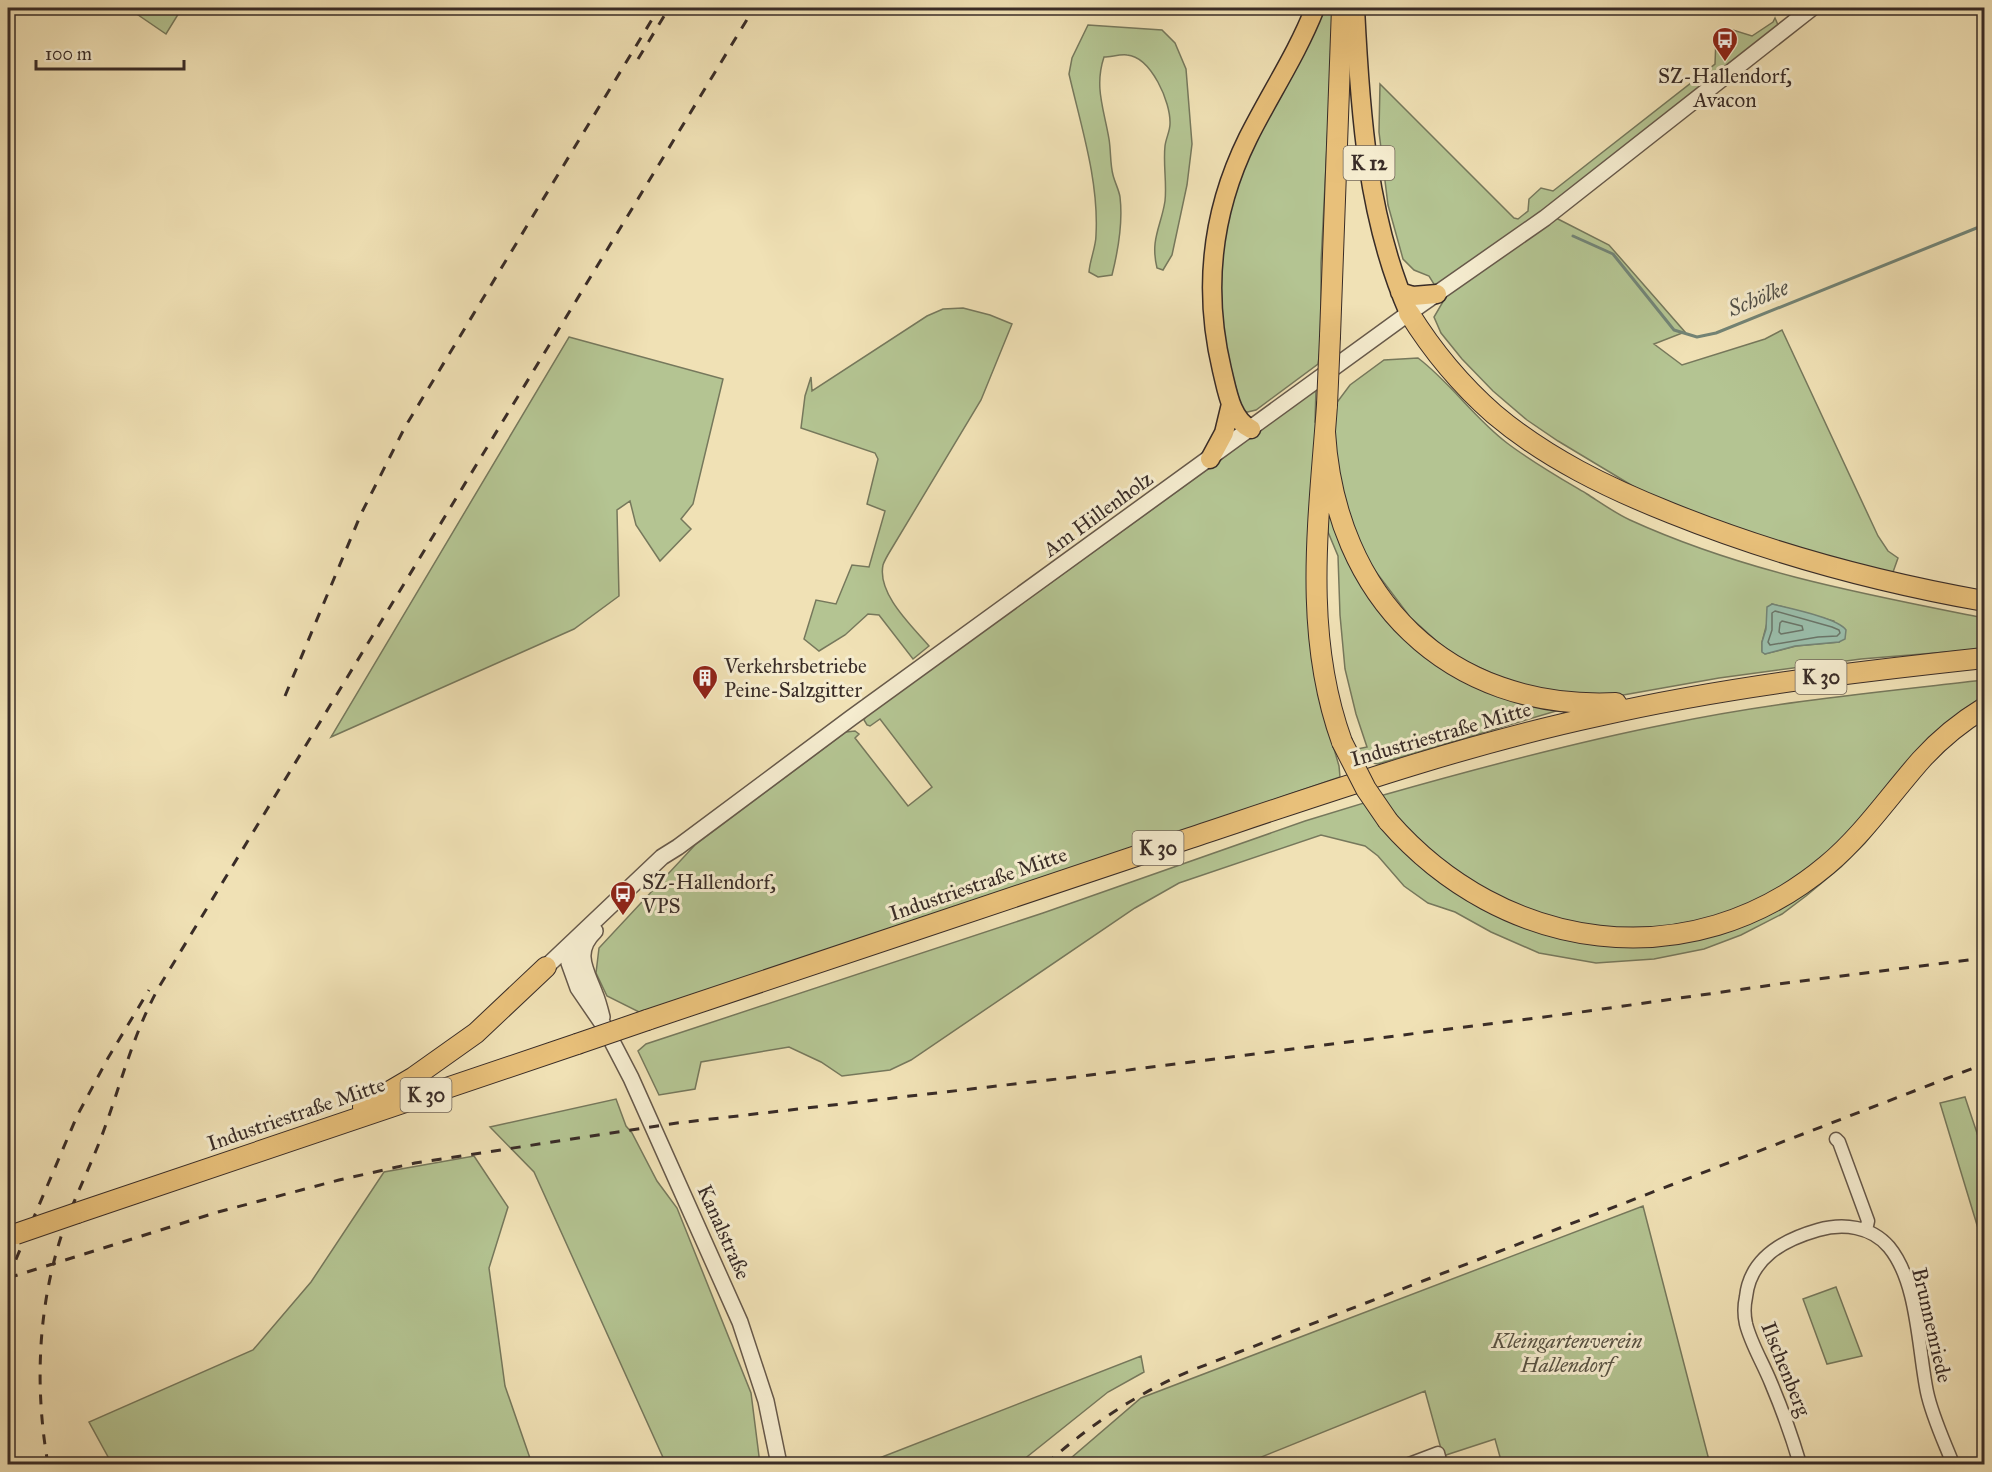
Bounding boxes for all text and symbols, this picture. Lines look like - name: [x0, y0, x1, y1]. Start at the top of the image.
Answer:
- bus stop icon: SZ-Hallendorf, Avacon: [1710, 25, 1740, 63]
- scale bar: [36, 33, 184, 71]
- text: 100 m: [45, 43, 92, 65]
- place label: SZ-Hallendorf, Avacon: [1658, 63, 1792, 113]
- road number: K 12: [1344, 146, 1394, 180]
- water label: Schölke: [1723, 273, 1793, 323]
- street label: Am Hillenholz: [1037, 465, 1158, 563]
- place label: Verkehrsbetriebe Peine-Salzgitter: [723, 653, 867, 703]
- road number: K 30: [1796, 660, 1846, 694]
- building icon: Verkehrsbetriebe Peine-Salzgitter: [690, 663, 720, 701]
- street label: Industriestraße Mitte: [1348, 696, 1534, 772]
- road number: K 30: [1132, 831, 1184, 865]
- street label: Industriestraße Mitte: [886, 841, 1071, 927]
- place label: SZ-Hallendorf, VPS: [641, 869, 776, 919]
- bus stop icon: SZ-Hallendorf, VPS: [608, 879, 638, 917]
- street label: Industriestraße Mitte: [204, 1071, 389, 1157]
- road number: K 30: [400, 1078, 452, 1112]
- street label: Kanalstraße: [692, 1181, 757, 1284]
- street label: Brunnenriede: [1906, 1265, 1958, 1385]
- street label: Ilschenberg: [1755, 1318, 1817, 1420]
- park label: Kleingartenverein Hallendorf: [1491, 1328, 1642, 1378]

